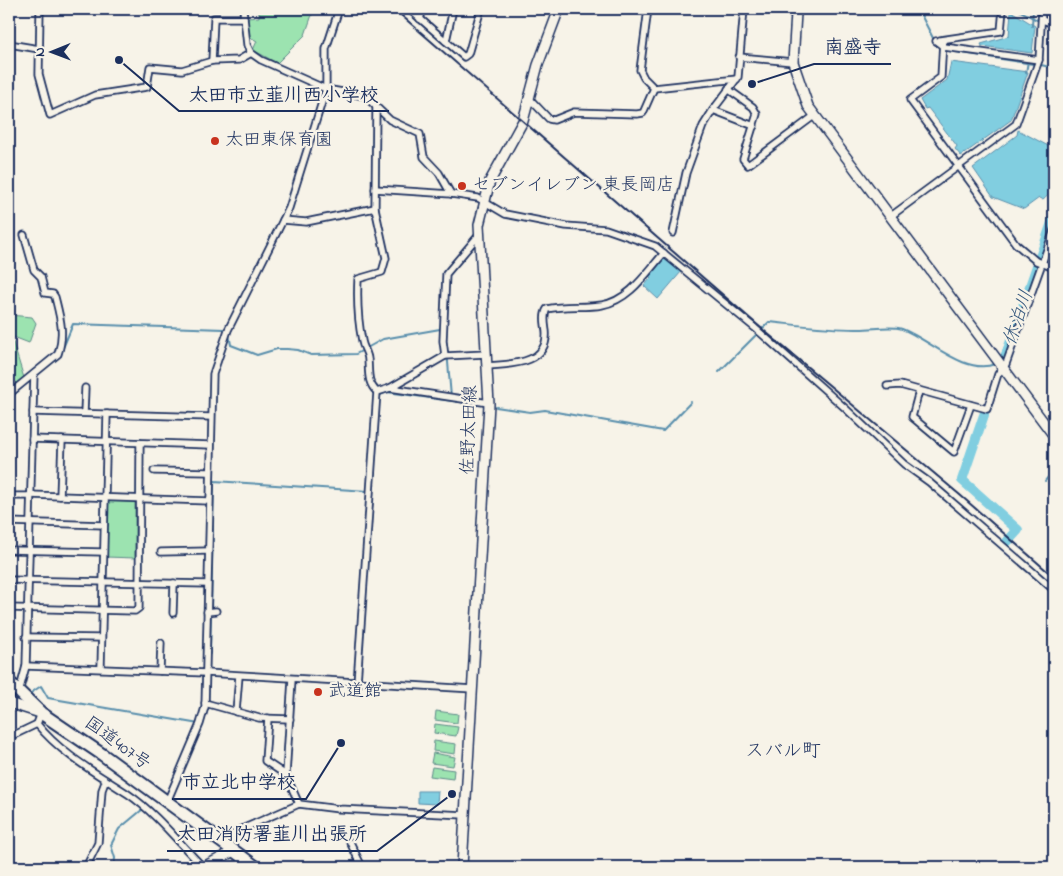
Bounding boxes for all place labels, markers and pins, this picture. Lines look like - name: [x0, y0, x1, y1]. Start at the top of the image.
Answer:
- callout: 南盛寺: [814, 30, 891, 64]
- callout: 太田市立韮川西小学校: [179, 77, 389, 111]
- place label: 太田東保育園: [225, 128, 333, 154]
- marker: 太田東保育園: [209, 135, 221, 147]
- place label: セブンイレブン 東長岡店: [472, 173, 675, 199]
- marker: セブンイレブン 東長岡店: [456, 180, 468, 192]
- place label: 武道館: [328, 679, 382, 705]
- marker: 武道館: [312, 686, 324, 698]
- callout: 市立北中学校: [172, 765, 306, 799]
- callout: 太田消防署韮川出張所: [167, 817, 377, 851]

